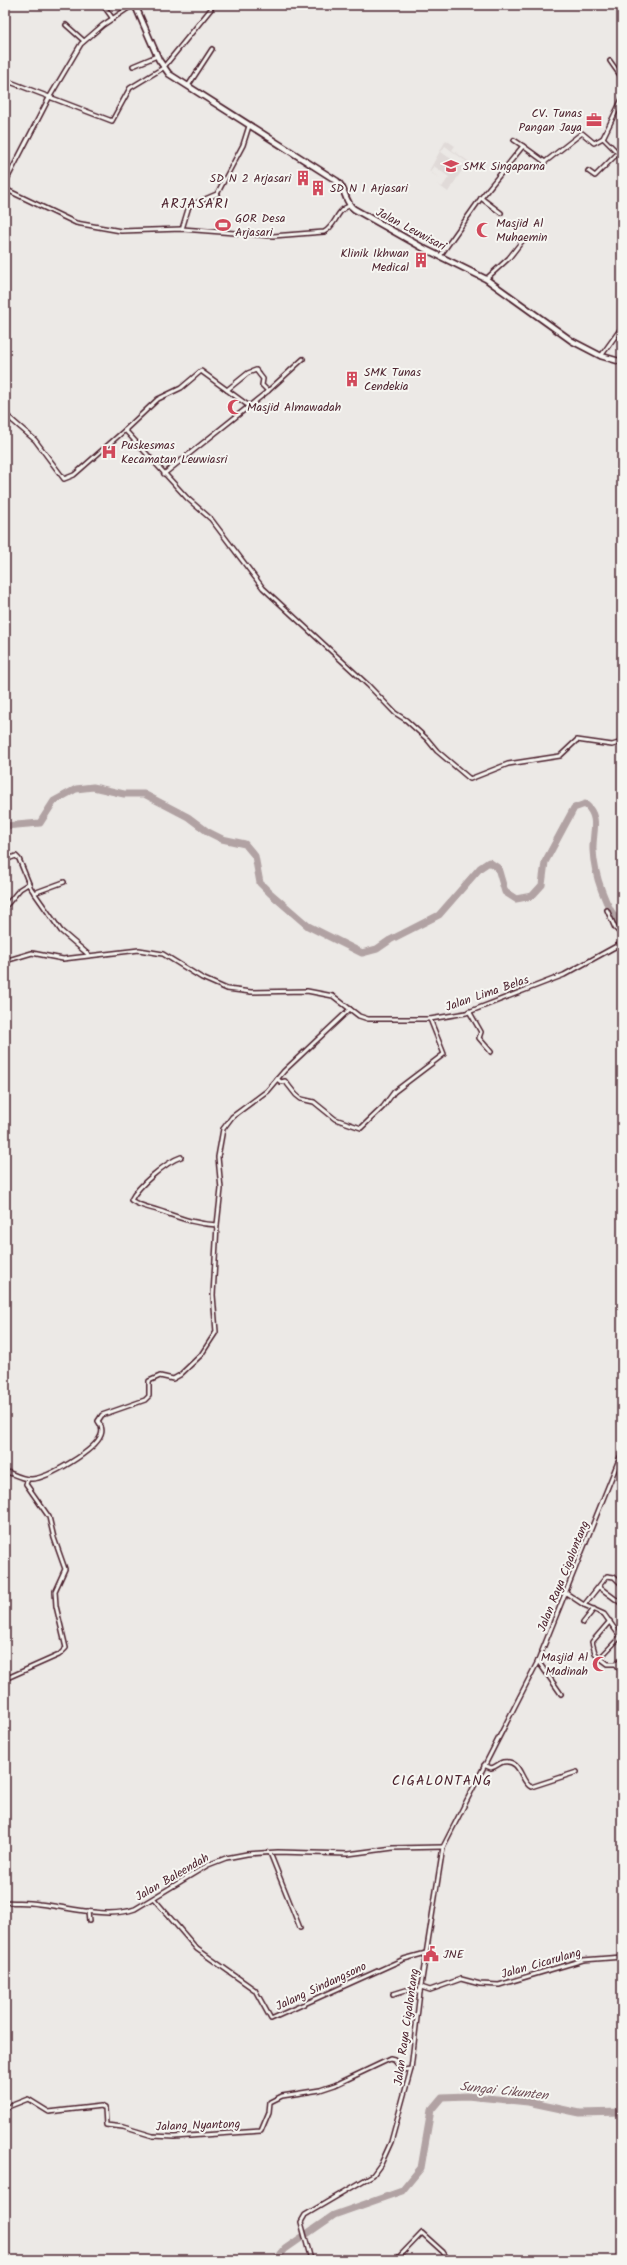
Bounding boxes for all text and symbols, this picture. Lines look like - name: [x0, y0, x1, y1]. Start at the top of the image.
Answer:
- place label: CV. Tunas Pangan Jaya: [518, 104, 582, 137]
- office icon: CV. Tunas Pangan Jaya: [585, 111, 603, 129]
- school or university icon: SMK Singaparna: [442, 157, 460, 175]
- place label: SMK Singaparna: [463, 157, 545, 176]
- place label: SD N 2 Arjasari: [210, 169, 292, 188]
- building icon: SD N 2 Arjasari: [294, 169, 312, 187]
- building icon: SD N 1 Arjasari: [309, 179, 327, 197]
- place label: SD N 1 Arjasari: [330, 179, 409, 198]
- district label: ARJASARI: [161, 193, 229, 215]
- street label: Jalan Leuwisari: [372, 203, 450, 256]
- place label: GOR Desa Arjasari: [235, 209, 286, 242]
- place label: Masjid Al Muhaemin: [496, 214, 548, 247]
- sports icon: GOR Desa Arjasari: [214, 216, 232, 234]
- mosque icon: Masjid Al Muhaemin: [475, 221, 493, 239]
- place label: Klinik Ikhwan Medical: [341, 244, 409, 277]
- building icon: Klinik Ikhwan Medical: [412, 251, 430, 269]
- place label: SMK Tunas Cendekia: [364, 363, 421, 396]
- building icon: SMK Tunas Cendekia: [343, 370, 361, 388]
- mosque icon: Masjid Almawadah: [226, 398, 244, 416]
- place label: Masjid Almawadah: [247, 398, 341, 417]
- place label: Puskesmas Kecamatan Leuwiasri: [121, 436, 228, 469]
- hospital icon: Puskesmas Kecamatan Leuwiasri: [100, 443, 118, 461]
- street label: Jalan Lima Belas: [443, 970, 531, 1017]
- street label: Jalan Raya Cigalontang: [533, 1518, 595, 1635]
- place label: Masjid Al Madinah: [541, 1648, 588, 1681]
- mosque icon: Masjid Al Madinah: [591, 1655, 609, 1673]
- district label: CIGALONTANG: [392, 1770, 492, 1792]
- street label: Jalan Baleendah: [132, 1849, 213, 1906]
- street label: Jalan Cicarulang: [499, 1943, 584, 1984]
- public building icon: JNE: [422, 1945, 440, 1963]
- place label: JNE: [443, 1945, 465, 1964]
- street label: Jalang Sindangsono: [273, 1957, 370, 2016]
- street label: Jalan Raya Cigalontang: [389, 1967, 424, 2087]
- water label: Sungai Cikunten: [459, 2076, 550, 2107]
- street label: Jalang Nyantong: [155, 2115, 241, 2136]

